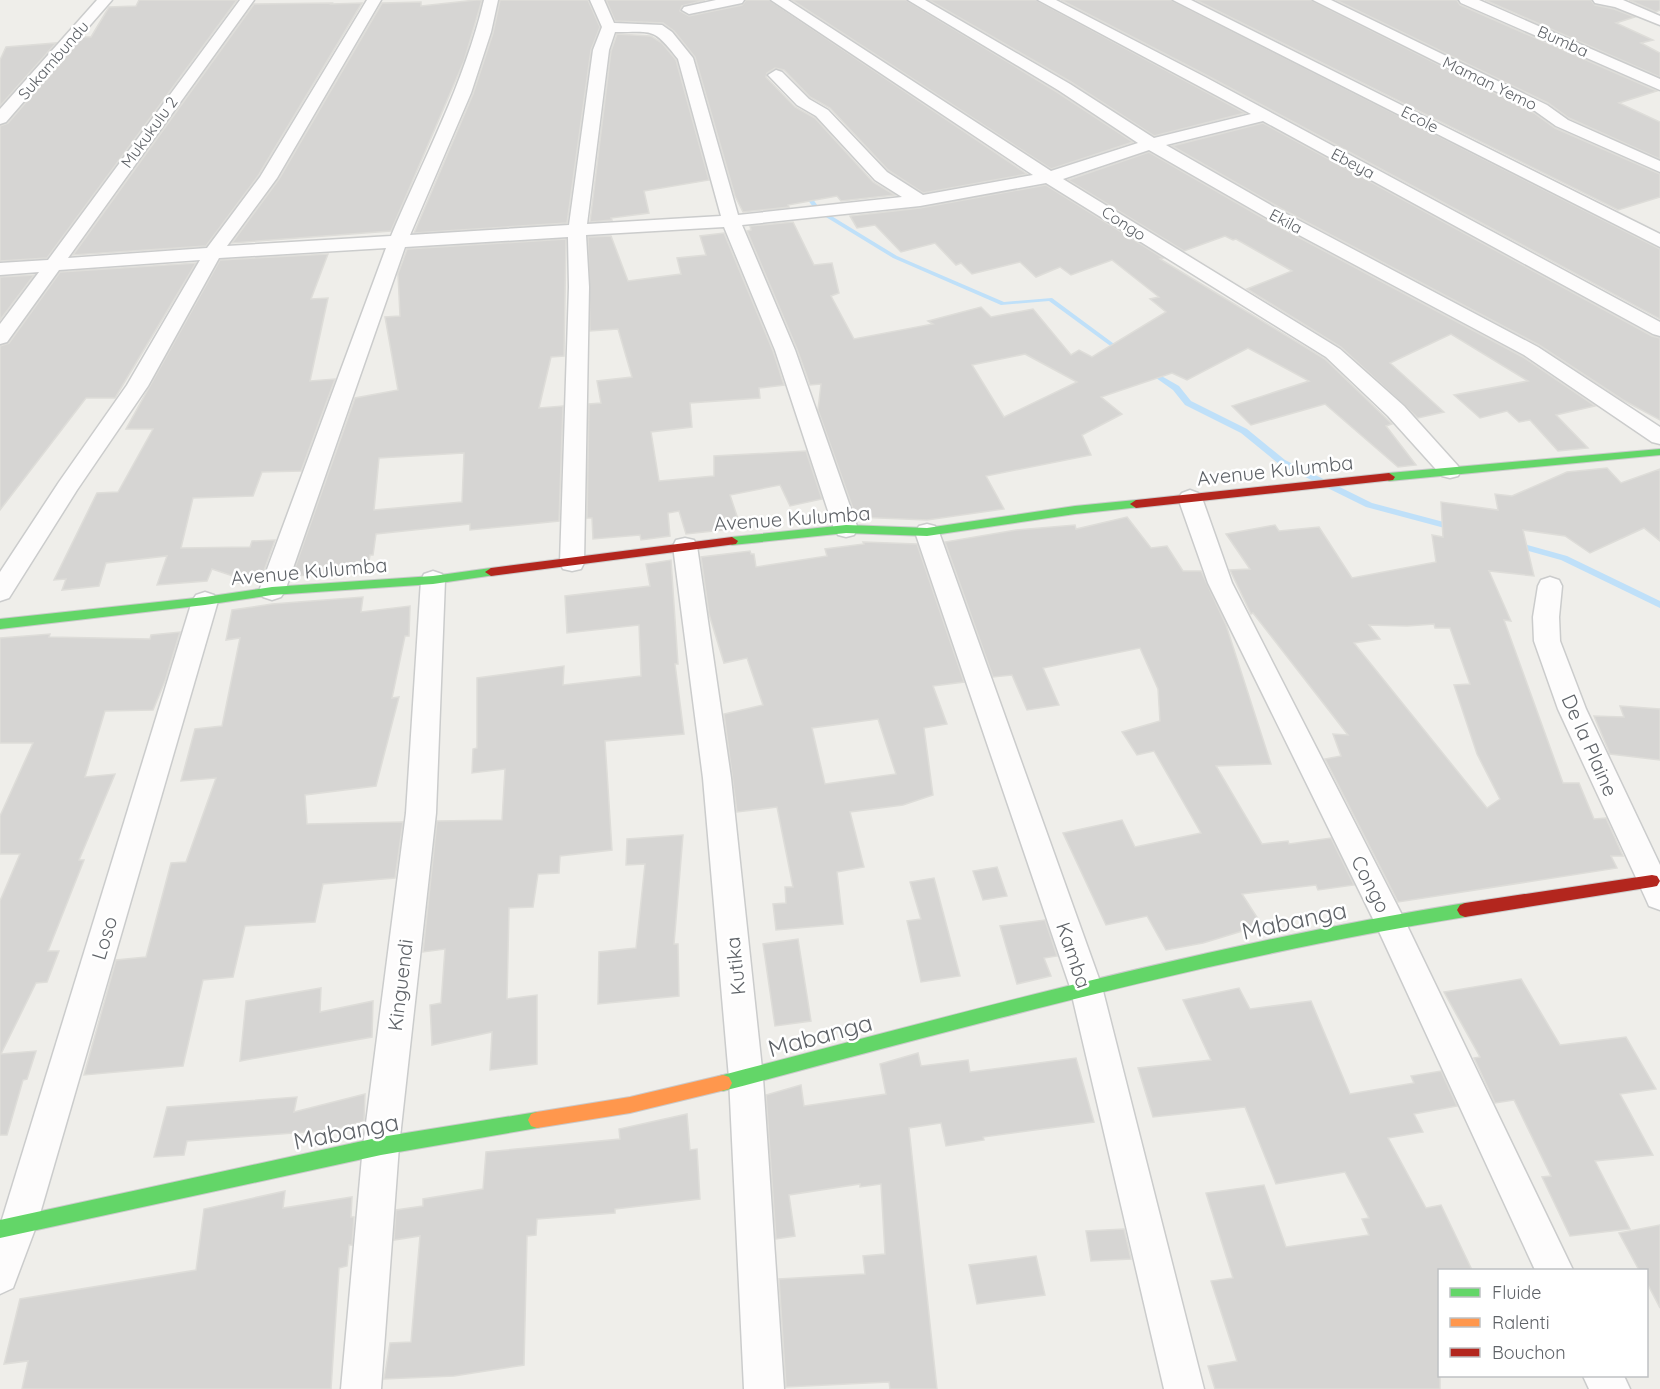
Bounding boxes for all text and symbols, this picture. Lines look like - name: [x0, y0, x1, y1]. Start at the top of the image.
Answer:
- street label: Sukambundu: [13, 16, 93, 104]
- street label: Bumba: [1534, 21, 1592, 61]
- street label: Maman Yemo: [1440, 52, 1540, 114]
- street label: Mukukulu 2: [116, 92, 182, 172]
- street label: Ecole: [1398, 101, 1442, 137]
- street label: Ebeya: [1328, 143, 1378, 183]
- street label: Congo: [1098, 201, 1150, 245]
- street label: Ekila: [1266, 204, 1306, 238]
- street label: Avenue Kulumba: [1196, 449, 1354, 491]
- street label: Avenue Kulumba: [713, 500, 871, 536]
- street label: Avenue Kulumba: [230, 552, 388, 590]
- street label: De la Plaine: [1556, 690, 1624, 800]
- street label: Congo: [1346, 851, 1396, 917]
- street label: Mabanga: [1239, 894, 1349, 946]
- street label: Loso: [86, 913, 122, 963]
- street label: Kamba: [1051, 919, 1097, 991]
- street label: Kutika: [720, 936, 750, 996]
- street label: Kinguendi: [382, 938, 418, 1032]
- street label: Mabanga: [765, 1007, 875, 1063]
- street label: Mabanga: [291, 1106, 401, 1156]
- legend: [1438, 1269, 1648, 1377]
- text: Fluide: [1492, 1281, 1541, 1304]
- text: Ralenti: [1492, 1311, 1550, 1334]
- text: Bouchon: [1492, 1341, 1566, 1364]

